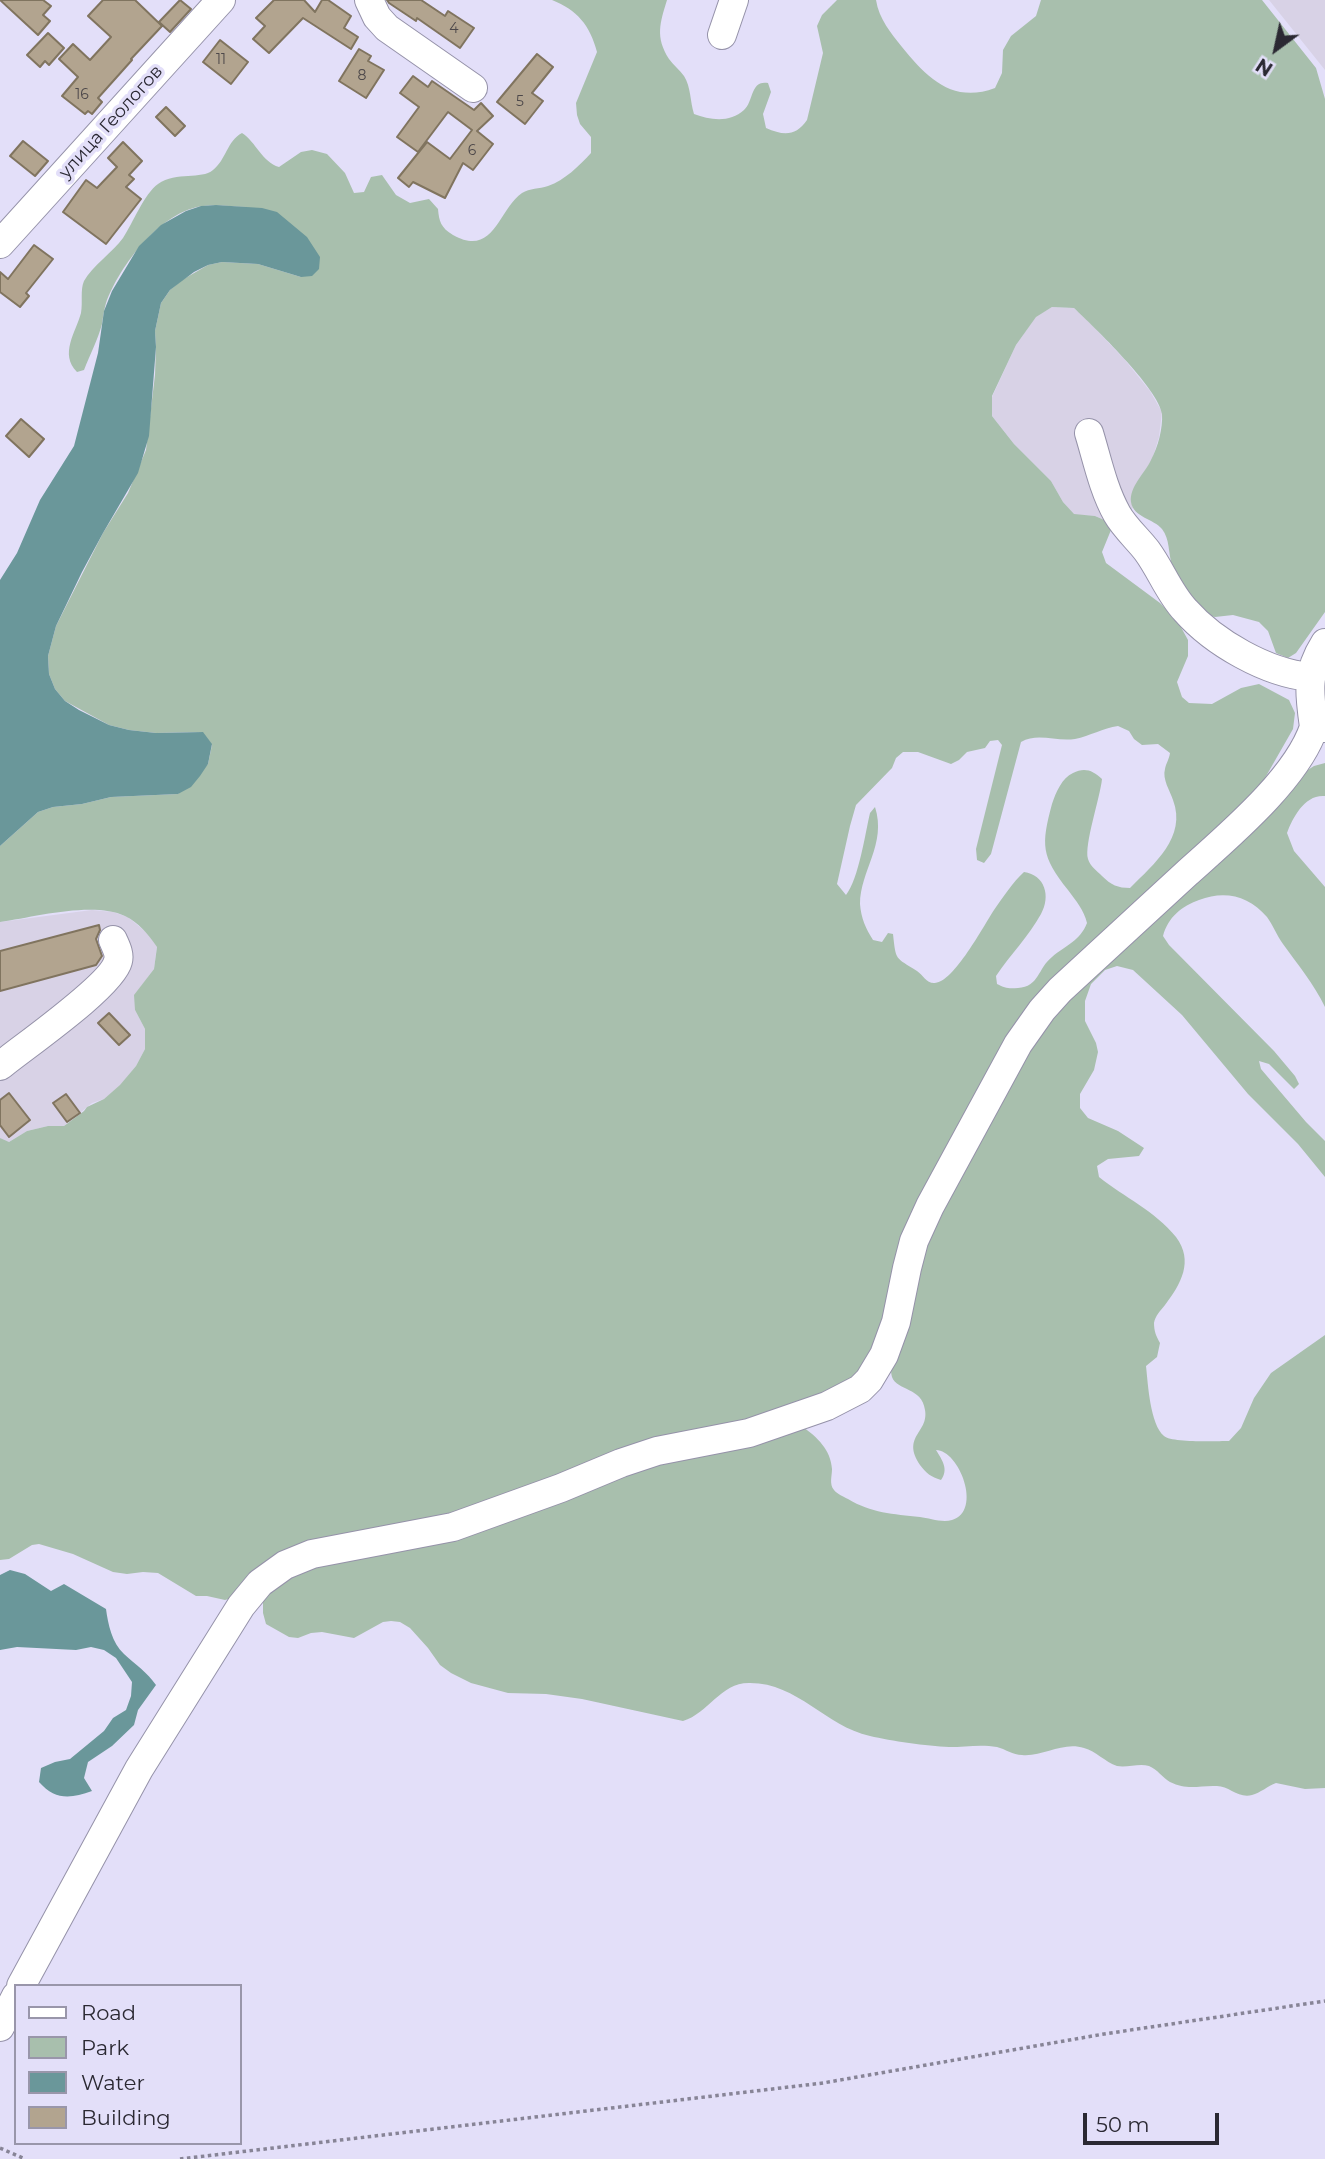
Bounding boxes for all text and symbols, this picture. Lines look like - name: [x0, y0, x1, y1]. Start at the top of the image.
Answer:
- north arrow: [1241, 14, 1311, 84]
- house number: 4: [449, 21, 459, 37]
- house number: 11: [216, 52, 226, 68]
- text: N: [1252, 53, 1277, 81]
- street label: улица Геологов: [54, 61, 168, 183]
- house number: 8: [358, 68, 366, 84]
- house number: 16: [75, 87, 89, 103]
- house number: 5: [516, 94, 524, 110]
- house number: 6: [468, 143, 476, 159]
- legend: [14, 1984, 242, 2145]
- text: Road: [81, 2000, 136, 2025]
- text: Park: [81, 2035, 129, 2060]
- text: Water: [81, 2070, 145, 2095]
- scale bar: [1087, 2100, 1224, 2144]
- text: Building: [81, 2105, 171, 2130]
- text: 50 m: [1096, 2112, 1150, 2137]

